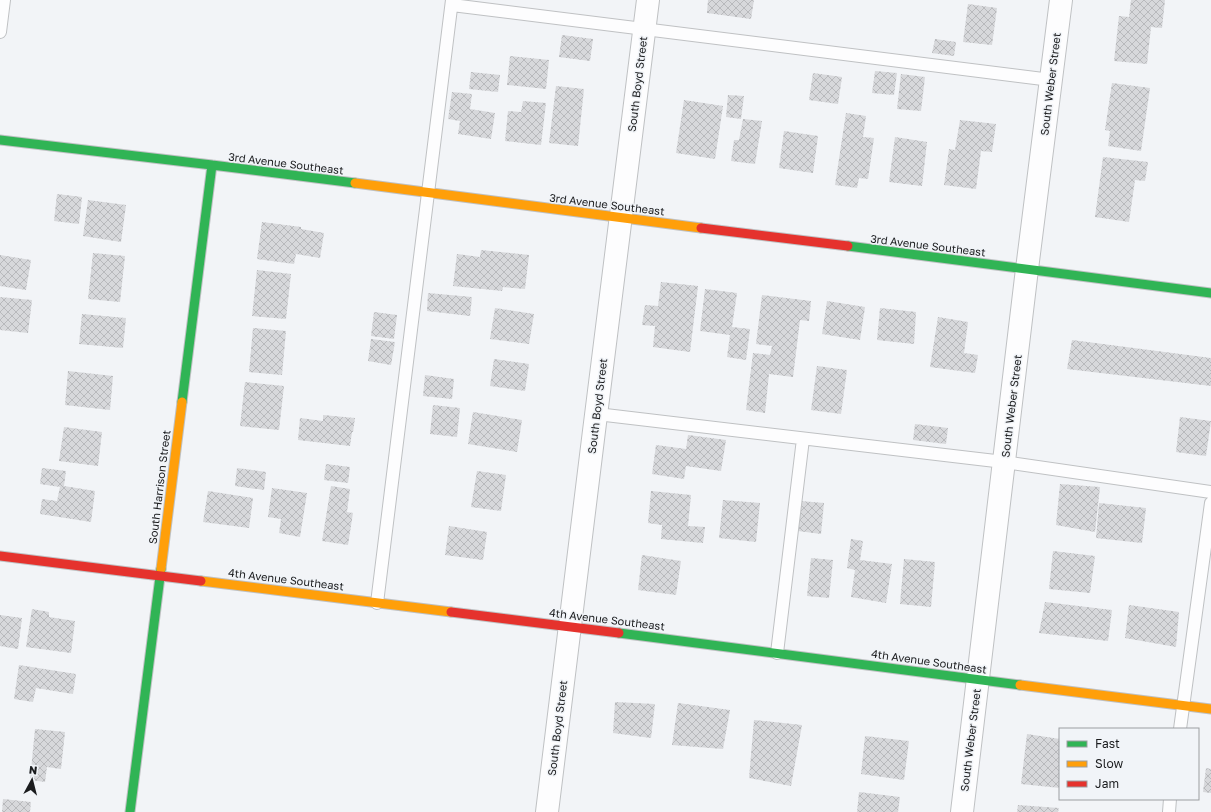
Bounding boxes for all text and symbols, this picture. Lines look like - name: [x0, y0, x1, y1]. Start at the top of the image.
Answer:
- street label: South Weber Street: [1037, 32, 1063, 136]
- street label: South Boyd Street: [625, 36, 649, 132]
- street label: 3rd Avenue Southeast: [228, 149, 344, 177]
- street label: 3rd Avenue Southeast: [549, 190, 665, 218]
- street label: 3rd Avenue Southeast: [870, 231, 986, 259]
- street label: South Weber Street: [998, 354, 1024, 458]
- street label: South Boyd Street: [585, 358, 609, 454]
- street label: South Harrison Street: [146, 429, 172, 545]
- street label: 4th Avenue Southeast: [227, 565, 345, 593]
- street label: 4th Avenue Southeast: [548, 605, 666, 633]
- street label: 4th Avenue Southeast: [870, 646, 988, 676]
- street label: South Boyd Street: [545, 680, 569, 776]
- street label: South Weber Street: [957, 688, 983, 792]
- legend: [1059, 728, 1199, 800]
- text: Fast: [1095, 736, 1120, 751]
- text: Slow: [1095, 756, 1123, 771]
- north arrow: [12, 760, 52, 800]
- text: N: [28, 763, 38, 777]
- text: Jam: [1095, 776, 1119, 791]

